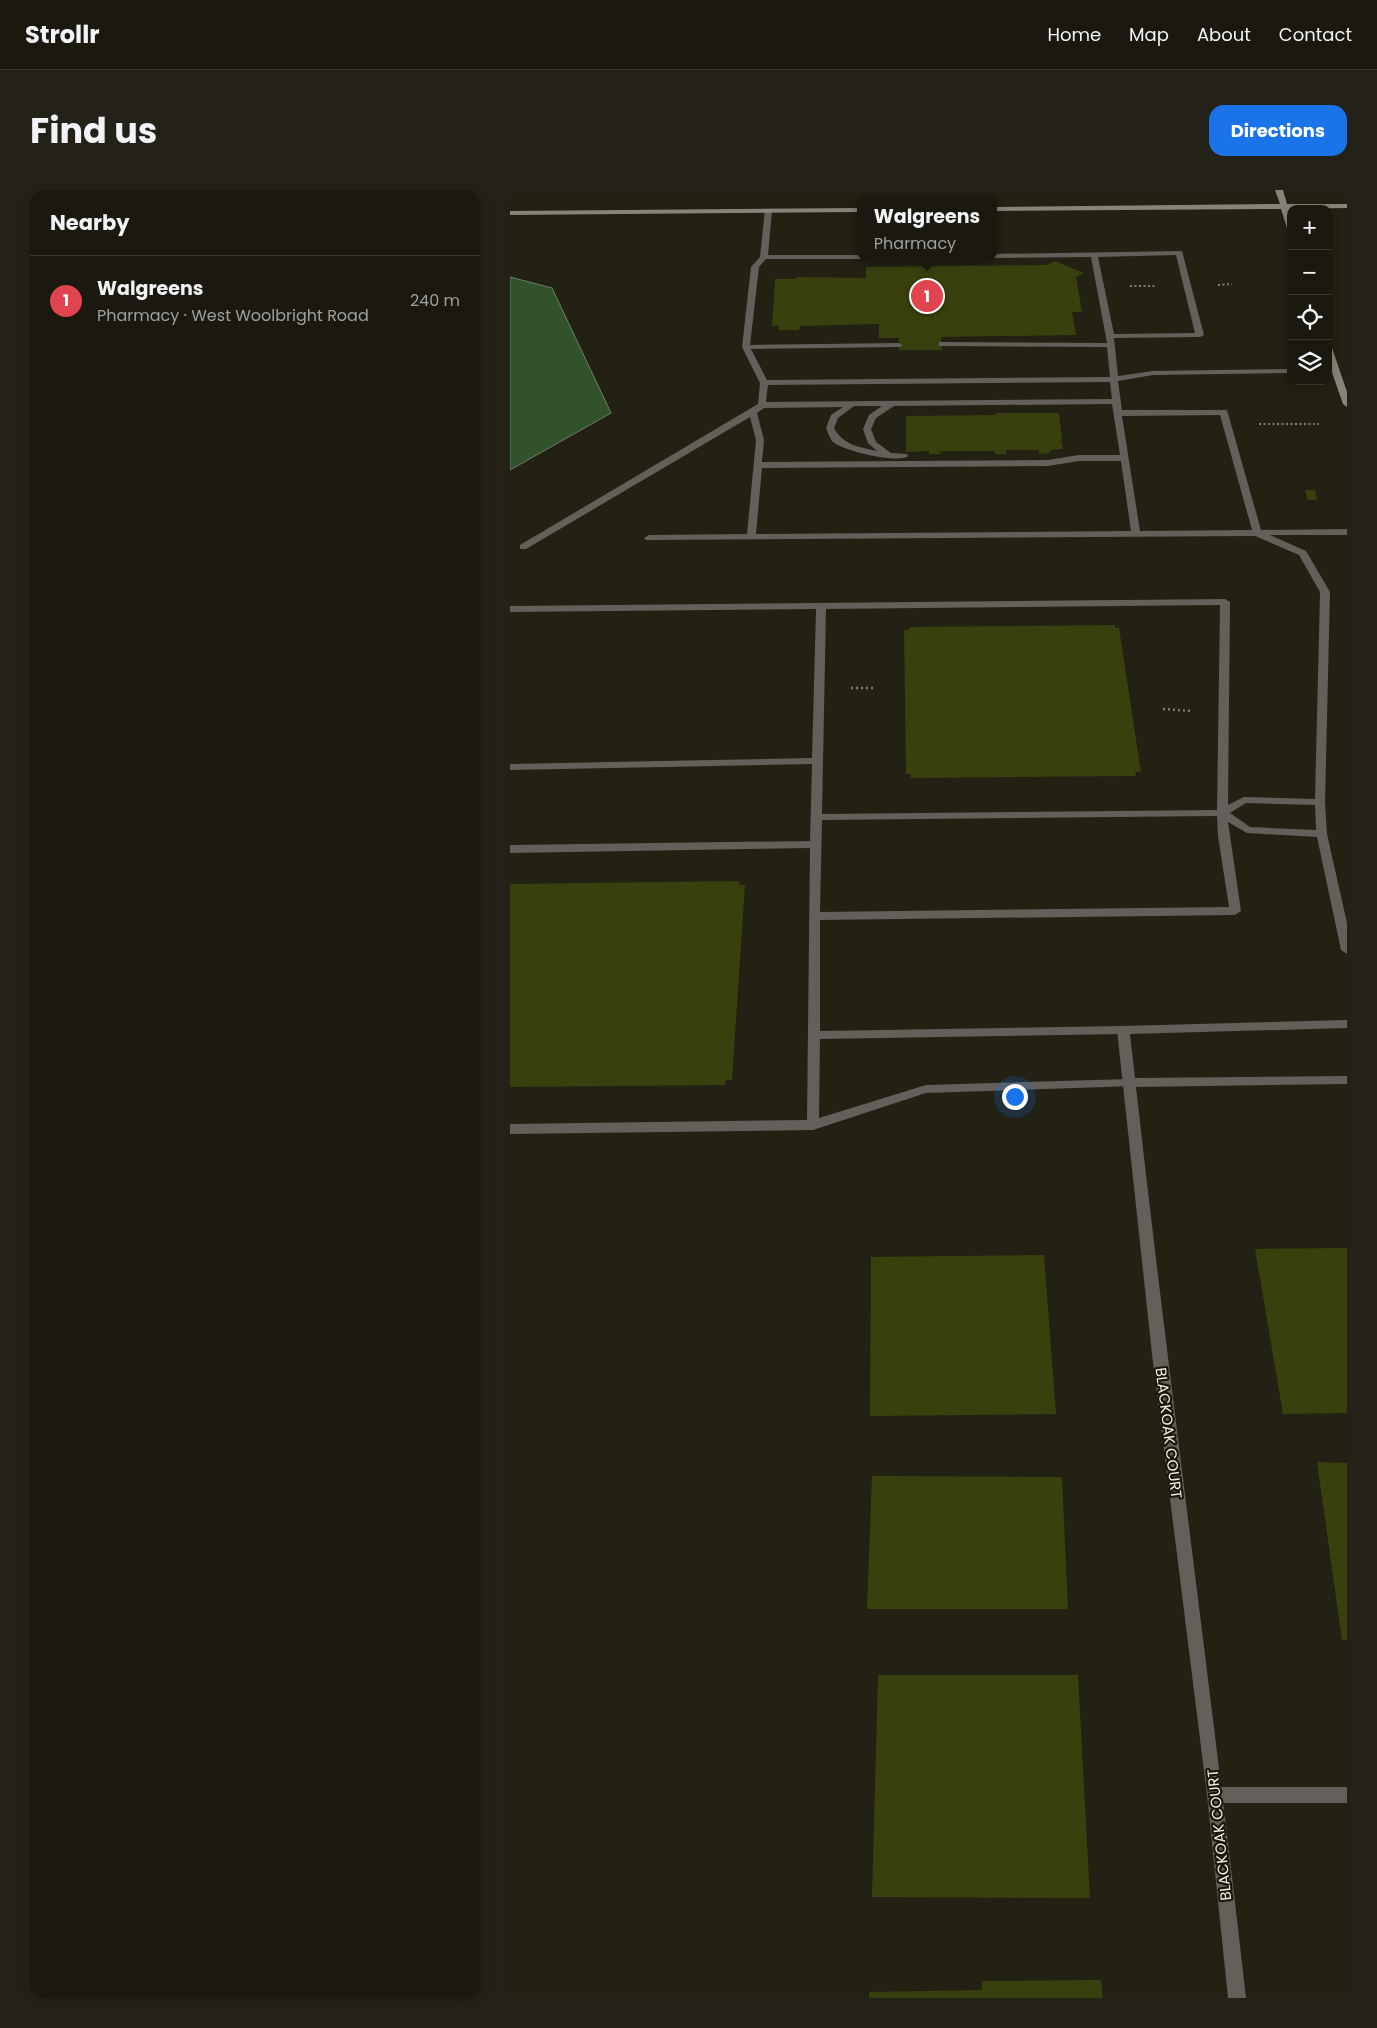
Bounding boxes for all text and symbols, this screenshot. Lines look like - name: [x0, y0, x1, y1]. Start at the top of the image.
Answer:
- text: Strollr: [25, 18, 100, 51]
- text: Home: [1047, 22, 1101, 47]
- text: Map: [1129, 22, 1169, 47]
- text: About: [1197, 22, 1251, 47]
- text: Contact: [1279, 22, 1352, 47]
- button: Directions: [1209, 105, 1347, 156]
- text: Find us: [30, 106, 157, 155]
- popup: [857, 196, 997, 261]
- text: Walgreens: [874, 203, 980, 230]
- map controls: [1287, 205, 1332, 385]
- button: +: [1287, 205, 1332, 250]
- text: Nearby: [50, 208, 130, 237]
- text: Pharmacy: [874, 232, 956, 255]
- button: −: [1287, 250, 1332, 295]
- text: Walgreens: [97, 275, 203, 302]
- pin: 1: [911, 277, 943, 315]
- text: 1: [63, 289, 69, 312]
- text: 240 m: [410, 289, 460, 312]
- button: locate: [1287, 295, 1332, 340]
- text: Pharmacy · West Woolbright Road: [97, 304, 369, 327]
- button: layers: [1287, 340, 1332, 385]
- your location: [1002, 1084, 1028, 1110]
- street label: BLACKOAK COURT: [1151, 1366, 1187, 1500]
- street label: BLACKOAK COURT: [1202, 1768, 1236, 1902]

